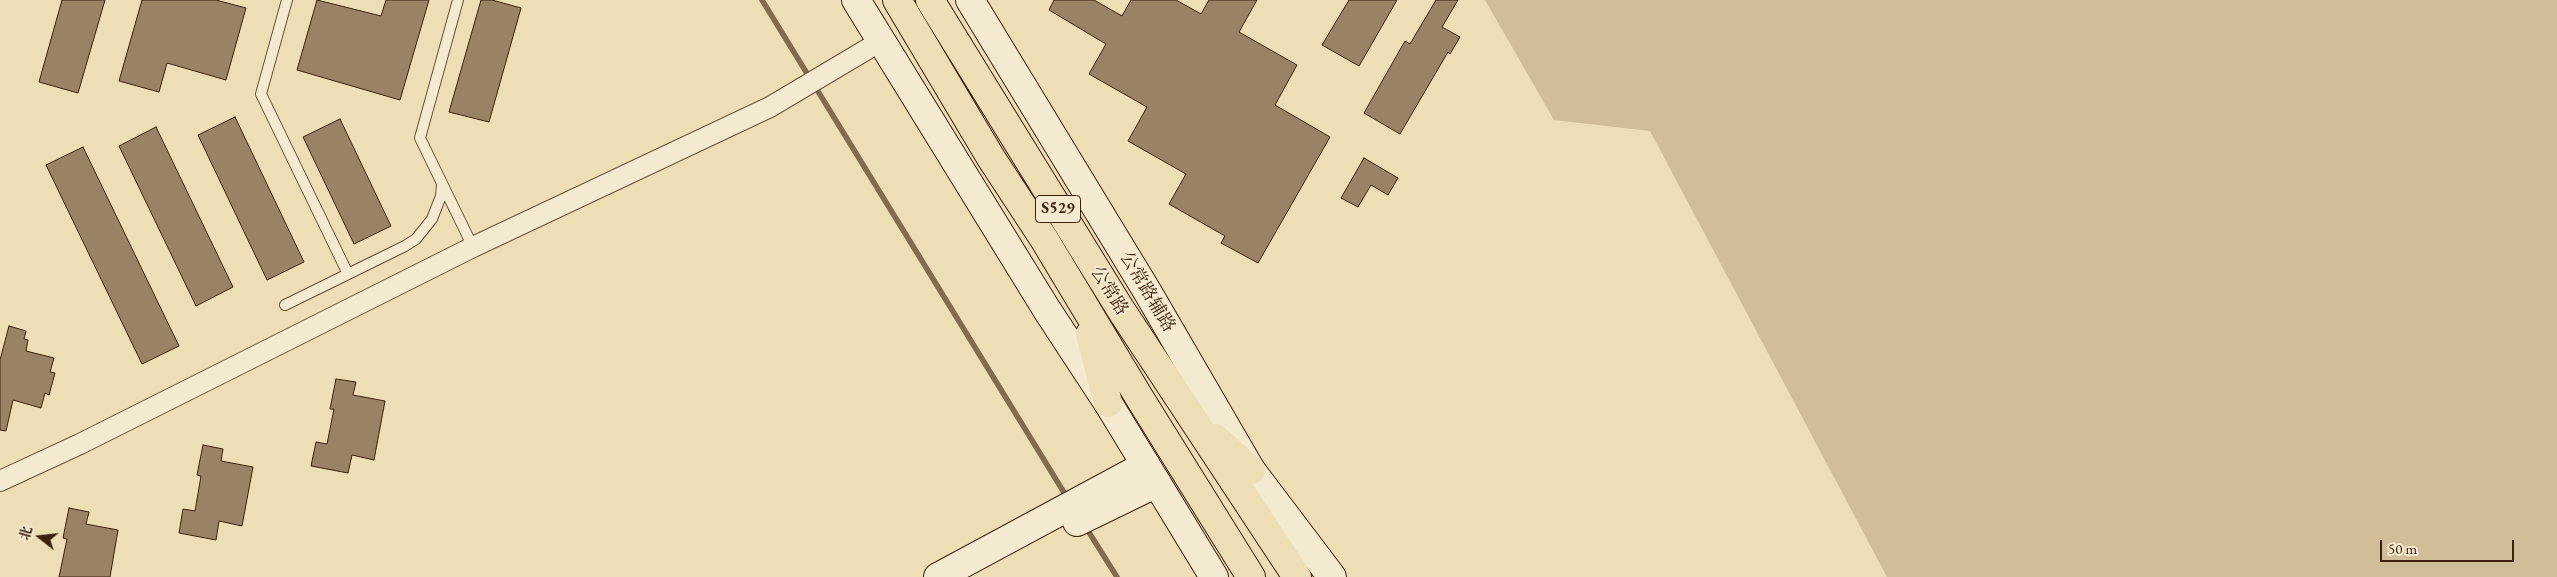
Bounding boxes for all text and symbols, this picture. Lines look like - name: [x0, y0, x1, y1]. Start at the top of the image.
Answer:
- road number: S529: [1036, 195, 1080, 222]
- street label: 公常路辅路: [1115, 248, 1179, 336]
- street label: 公常路: [1086, 262, 1132, 320]
- north arrow: [15, 512, 65, 562]
- text: 北: [15, 524, 36, 542]
- scale bar: [2382, 530, 2516, 562]
- text: 50 m: [2388, 539, 2417, 558]

